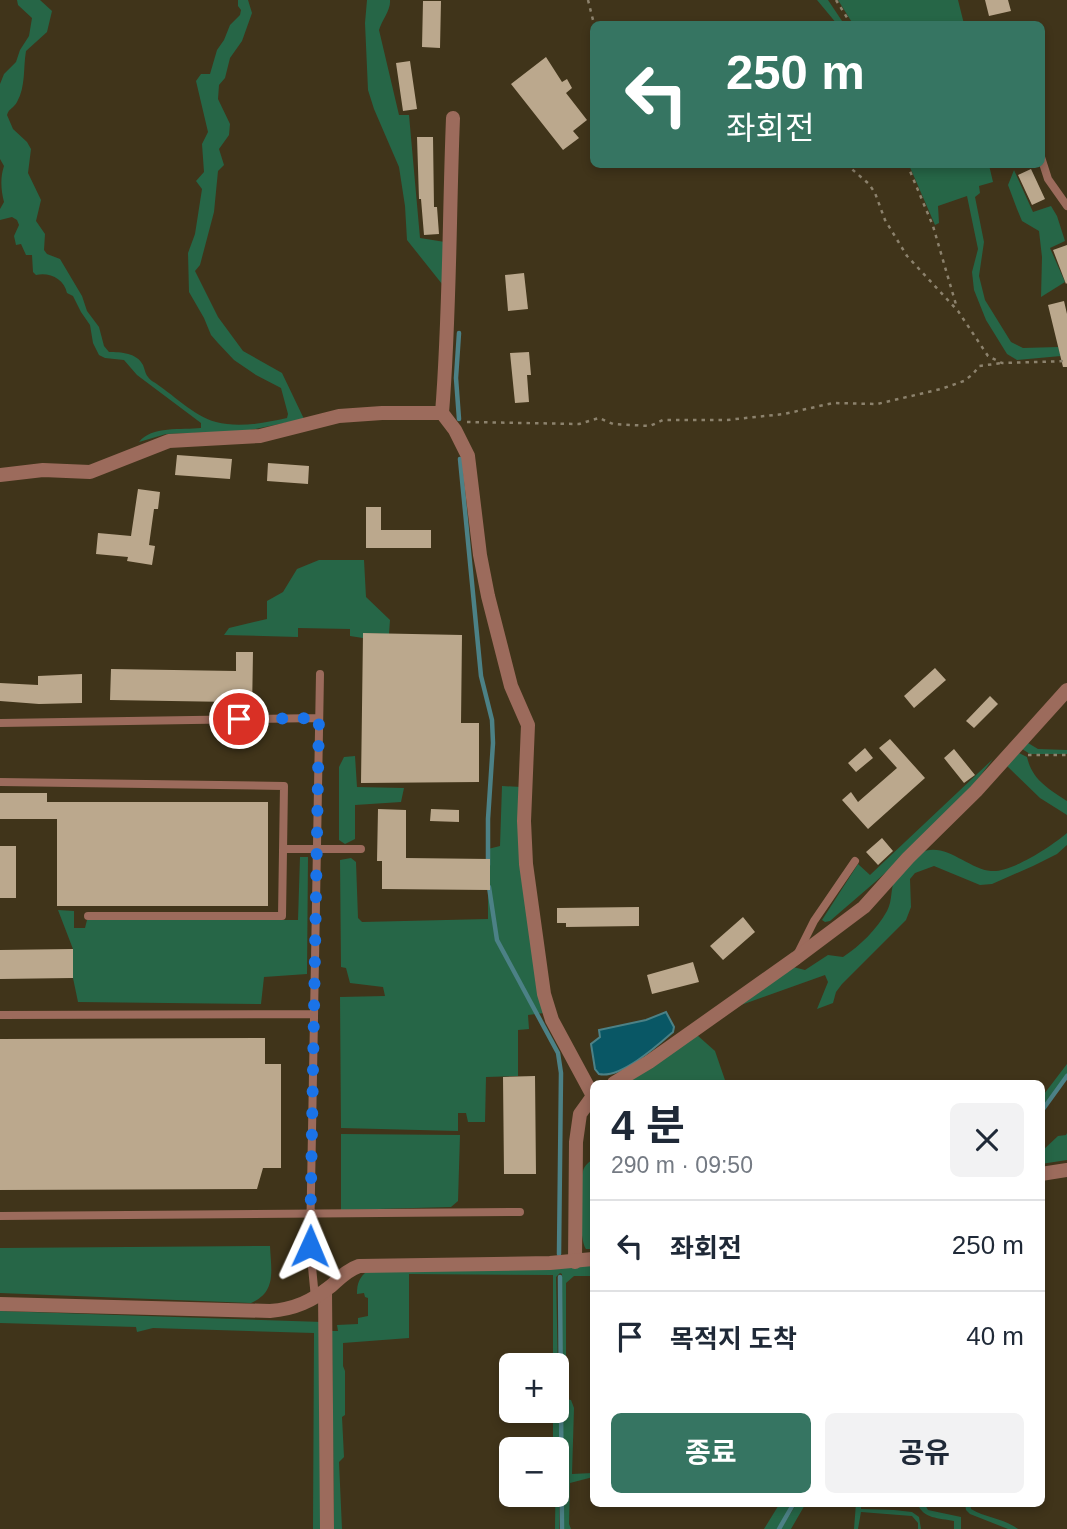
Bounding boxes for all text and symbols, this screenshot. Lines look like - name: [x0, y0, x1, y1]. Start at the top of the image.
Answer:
- text: 250 m: [726, 45, 865, 99]
- icon: left: [611, 49, 702, 140]
- text: 좌회전: [726, 110, 814, 146]
- pin: [209, 689, 269, 749]
- icon: arrive: [220, 700, 258, 738]
- text: 4 분: [611, 1102, 685, 1149]
- button: close: [950, 1103, 1024, 1177]
- text: 290 m · 09:50: [611, 1152, 753, 1178]
- position arrow: [273, 1209, 347, 1283]
- icon: left: [611, 1227, 649, 1265]
- text: 250 m: [952, 1230, 1024, 1260]
- text: 좌회전: [670, 1233, 742, 1263]
- icon: arrive: [611, 1318, 649, 1356]
- text: 40 m: [966, 1321, 1024, 1351]
- text: 목적지 도착: [670, 1324, 797, 1354]
- map controls: [499, 1353, 569, 1507]
- button: +: [499, 1353, 569, 1423]
- button: 종료: [611, 1413, 811, 1493]
- button: 공유: [825, 1413, 1024, 1493]
- button: −: [499, 1437, 569, 1507]

